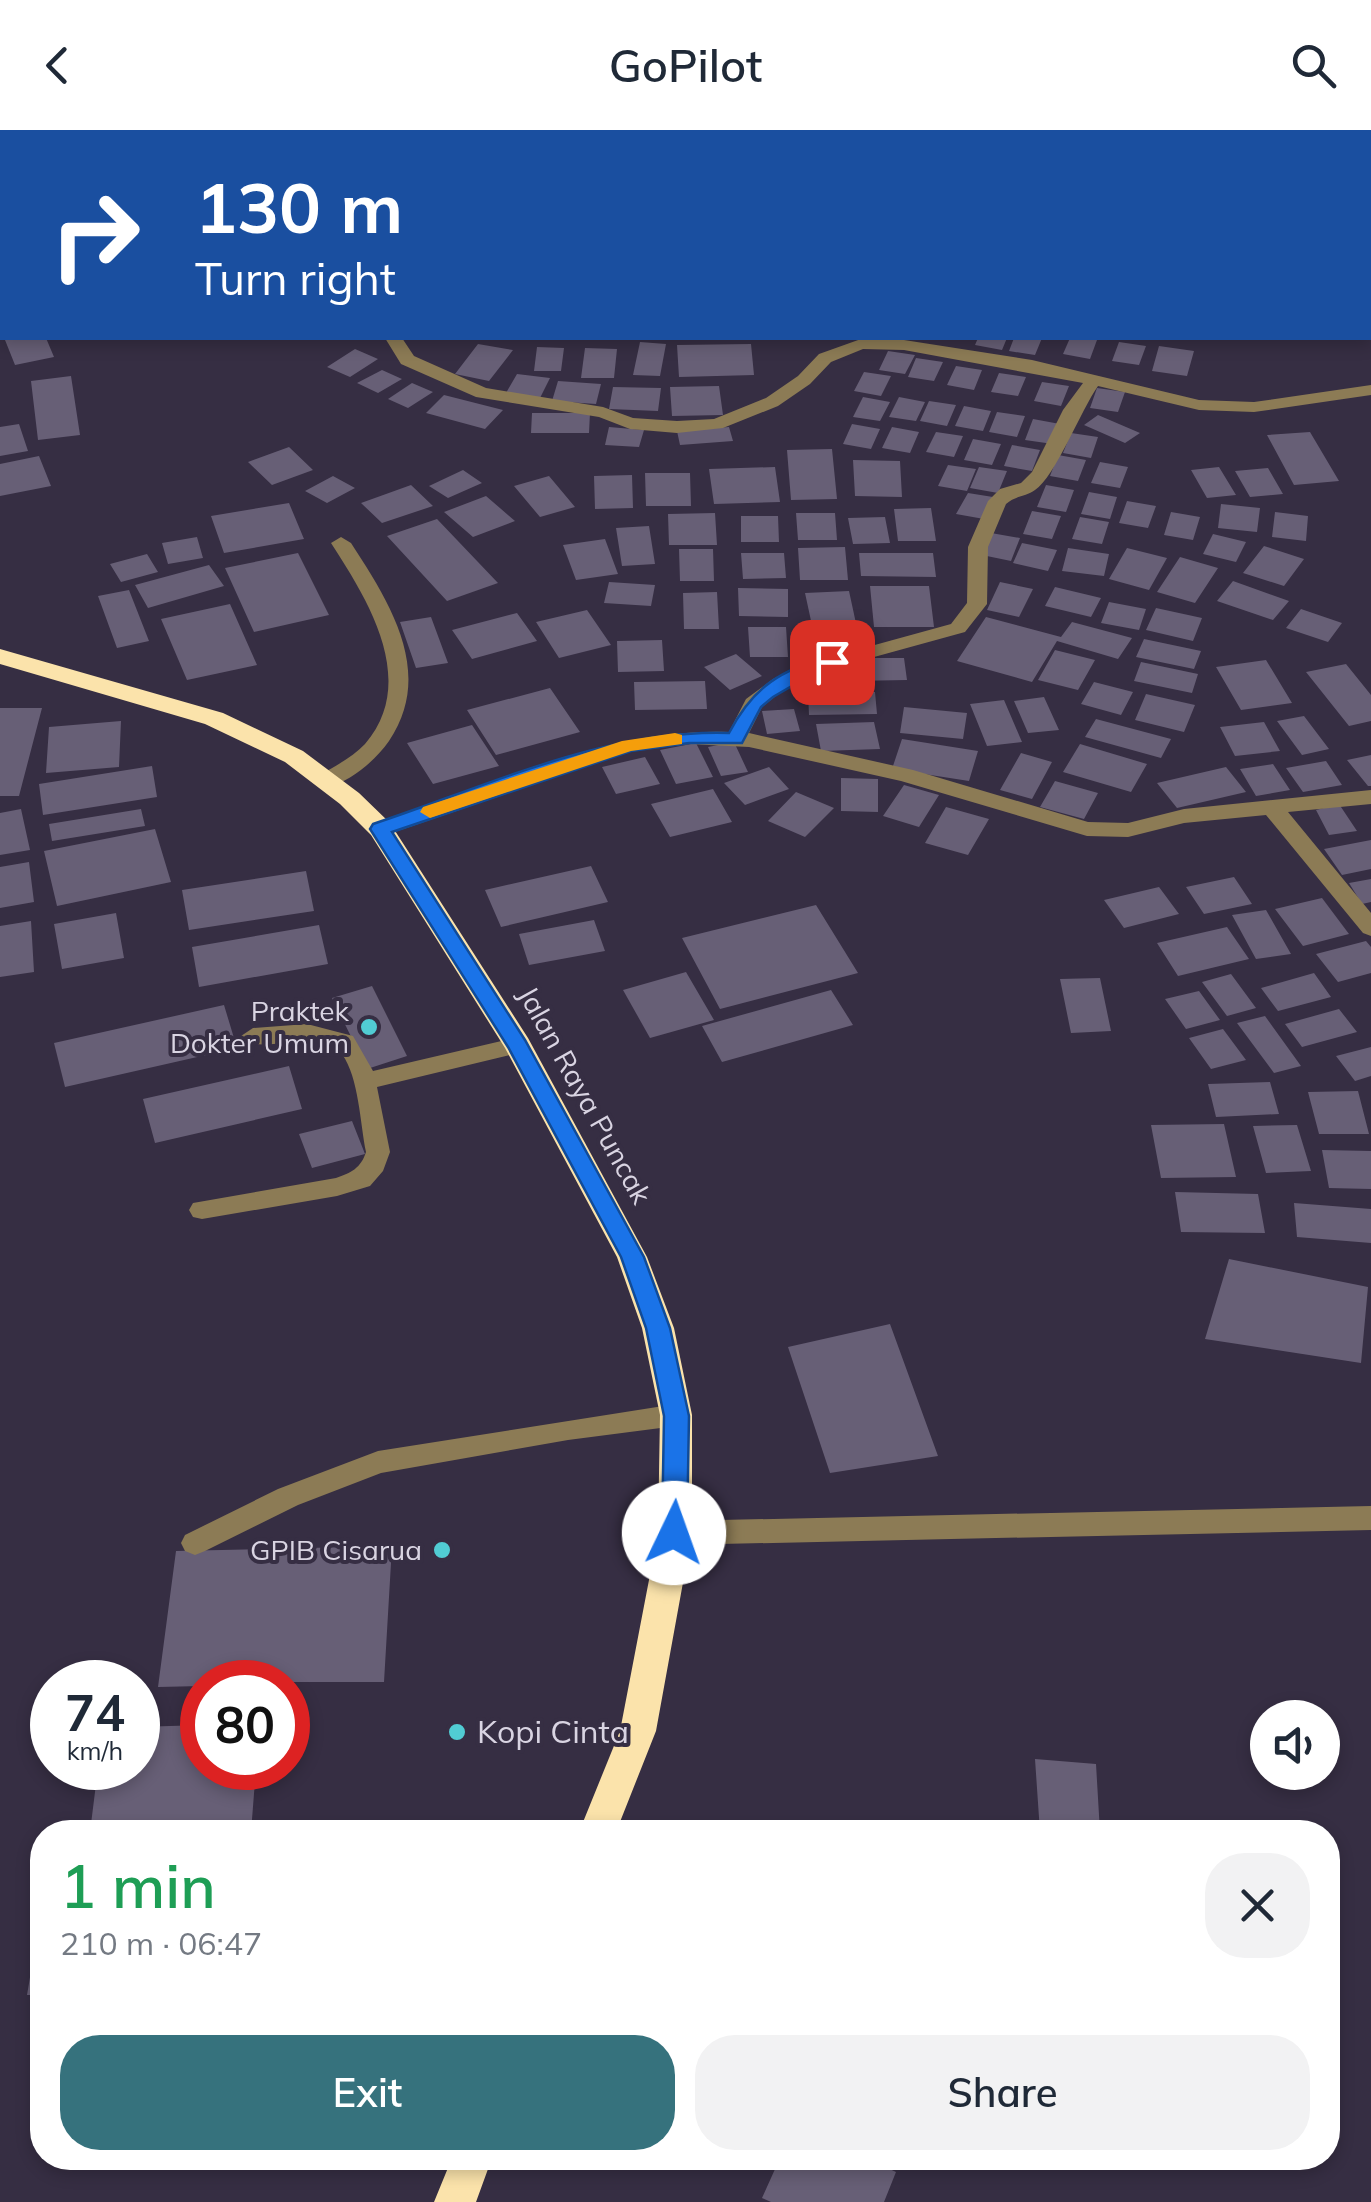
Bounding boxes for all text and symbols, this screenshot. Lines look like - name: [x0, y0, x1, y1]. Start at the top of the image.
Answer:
- text: GoPilot: [609, 37, 762, 93]
- icon: back: [30, 38, 85, 93]
- icon: search: [1286, 38, 1341, 93]
- text: 130 m: [195, 163, 403, 251]
- icon: right: [30, 170, 160, 300]
- text: Turn right: [195, 250, 396, 306]
- pin: [790, 620, 875, 705]
- icon: arrive: [805, 635, 860, 690]
- street label: Jalan Raya Puncak: [511, 980, 660, 1210]
- place label: Praktek Dokter Umum: [170, 993, 350, 1060]
- marker: Praktek Dokter Umum: [358, 1016, 380, 1038]
- position arrow: [622, 1481, 726, 1585]
- place label: GPIB Cisarua: [250, 1532, 422, 1567]
- marker: GPIB Cisarua: [431, 1539, 453, 1561]
- speed limit sign: 80: [180, 1660, 310, 1790]
- text: 74: [65, 1681, 125, 1744]
- map controls: [1250, 1700, 1340, 1790]
- button: sound: [1250, 1700, 1340, 1790]
- place label: Kopi Cinta: [477, 1711, 629, 1751]
- marker: Kopi Cinta: [446, 1721, 468, 1743]
- text: km/h: [67, 1735, 123, 1766]
- text: 1 min: [60, 1848, 216, 1923]
- button: close: [1205, 1853, 1310, 1958]
- text: 210 m · 06:47: [60, 1923, 262, 1963]
- button: Exit: [60, 2035, 675, 2150]
- button: Share: [695, 2035, 1310, 2150]

